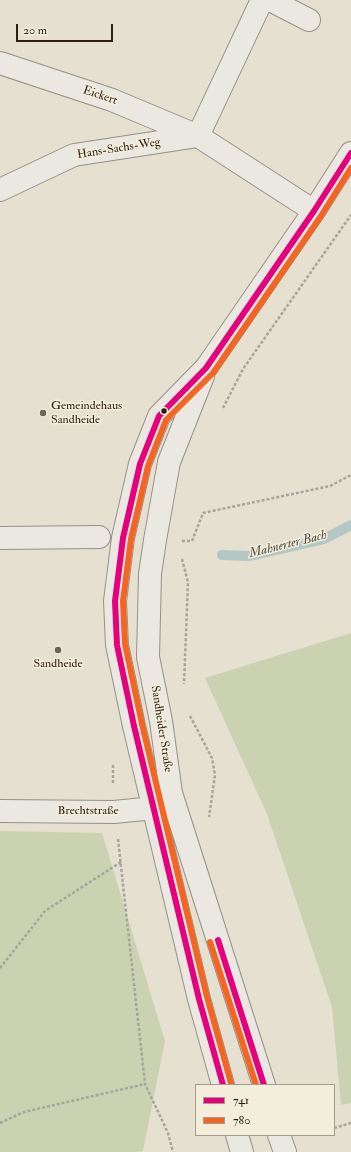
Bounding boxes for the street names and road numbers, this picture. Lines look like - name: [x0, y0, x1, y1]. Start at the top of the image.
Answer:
- street label: Eickert: [81, 83, 119, 109]
- street label: Hans-Sachs-Weg: [76, 135, 162, 163]
- street label: Sandheider Straße: [147, 685, 175, 773]
- street label: Brechtstraße: [57, 804, 119, 818]

